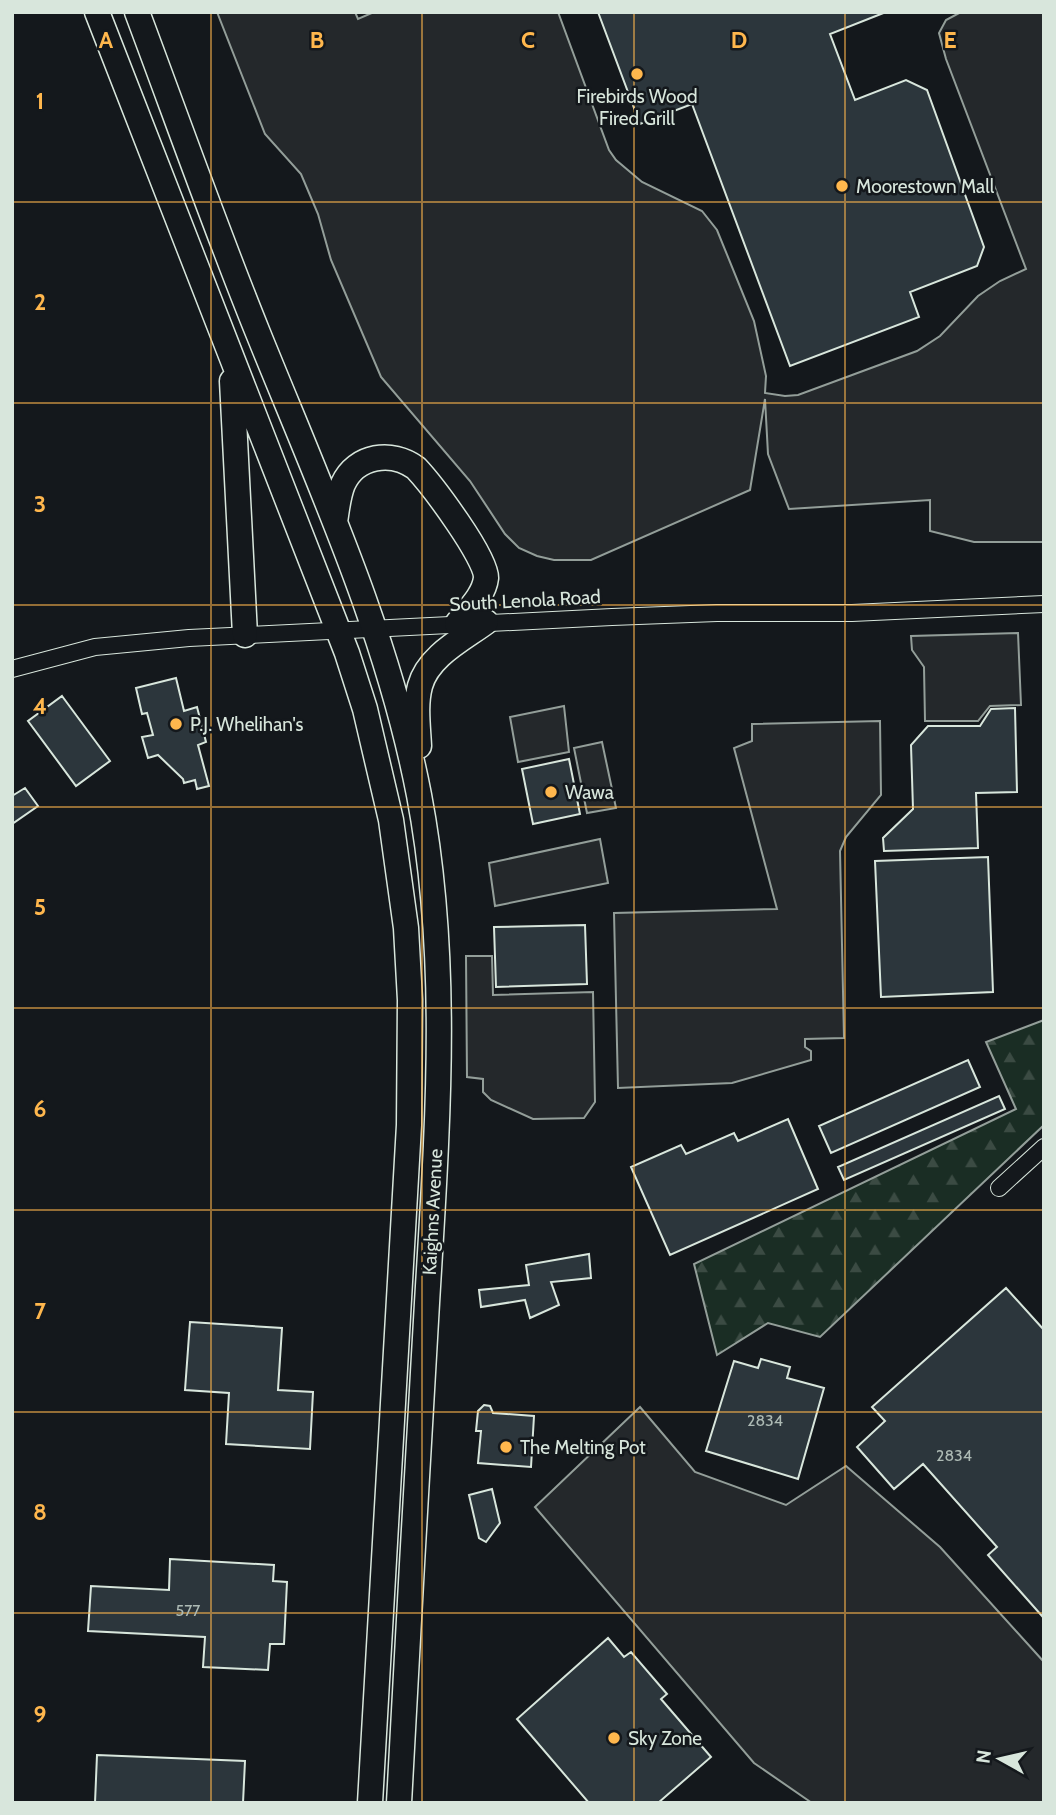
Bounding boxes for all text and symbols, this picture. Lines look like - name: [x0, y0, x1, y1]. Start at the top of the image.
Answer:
- text: A: [99, 26, 114, 54]
- text: B: [310, 26, 324, 54]
- text: C: [521, 26, 535, 54]
- text: D: [731, 26, 747, 54]
- text: E: [943, 26, 957, 54]
- marker: Firebirds Wood Fired Grill: [629, 66, 645, 82]
- place label: Firebirds Wood Fired Grill: [576, 85, 698, 130]
- text: 1: [36, 87, 44, 115]
- place label: Moorestown Mall: [856, 175, 995, 198]
- marker: Moorestown Mall: [834, 178, 850, 194]
- text: 2: [34, 288, 46, 316]
- text: 3: [34, 490, 46, 518]
- street label: South Lenola Road: [449, 585, 601, 616]
- text: 4: [33, 692, 47, 720]
- place label: P.J. Whelihan's: [190, 713, 304, 736]
- marker: P.J. Whelihan's: [168, 716, 184, 732]
- place label: Wawa: [565, 781, 614, 804]
- marker: Wawa: [543, 784, 559, 800]
- text: 5: [34, 893, 46, 921]
- text: 6: [34, 1095, 46, 1123]
- street label: Kaighns Avenue: [418, 1148, 447, 1276]
- text: 7: [34, 1297, 46, 1325]
- house number: 2834: [747, 1411, 783, 1430]
- place label: The Melting Pot: [520, 1436, 646, 1459]
- marker: The Melting Pot: [498, 1439, 514, 1455]
- house number: 2834: [936, 1446, 972, 1465]
- text: 8: [33, 1498, 47, 1526]
- house number: 577: [176, 1601, 200, 1620]
- text: 9: [34, 1700, 46, 1728]
- north arrow: [965, 1724, 1035, 1794]
- place label: Sky Zone: [628, 1727, 702, 1750]
- marker: Sky Zone: [606, 1730, 622, 1746]
- text: N: [971, 1748, 996, 1765]

